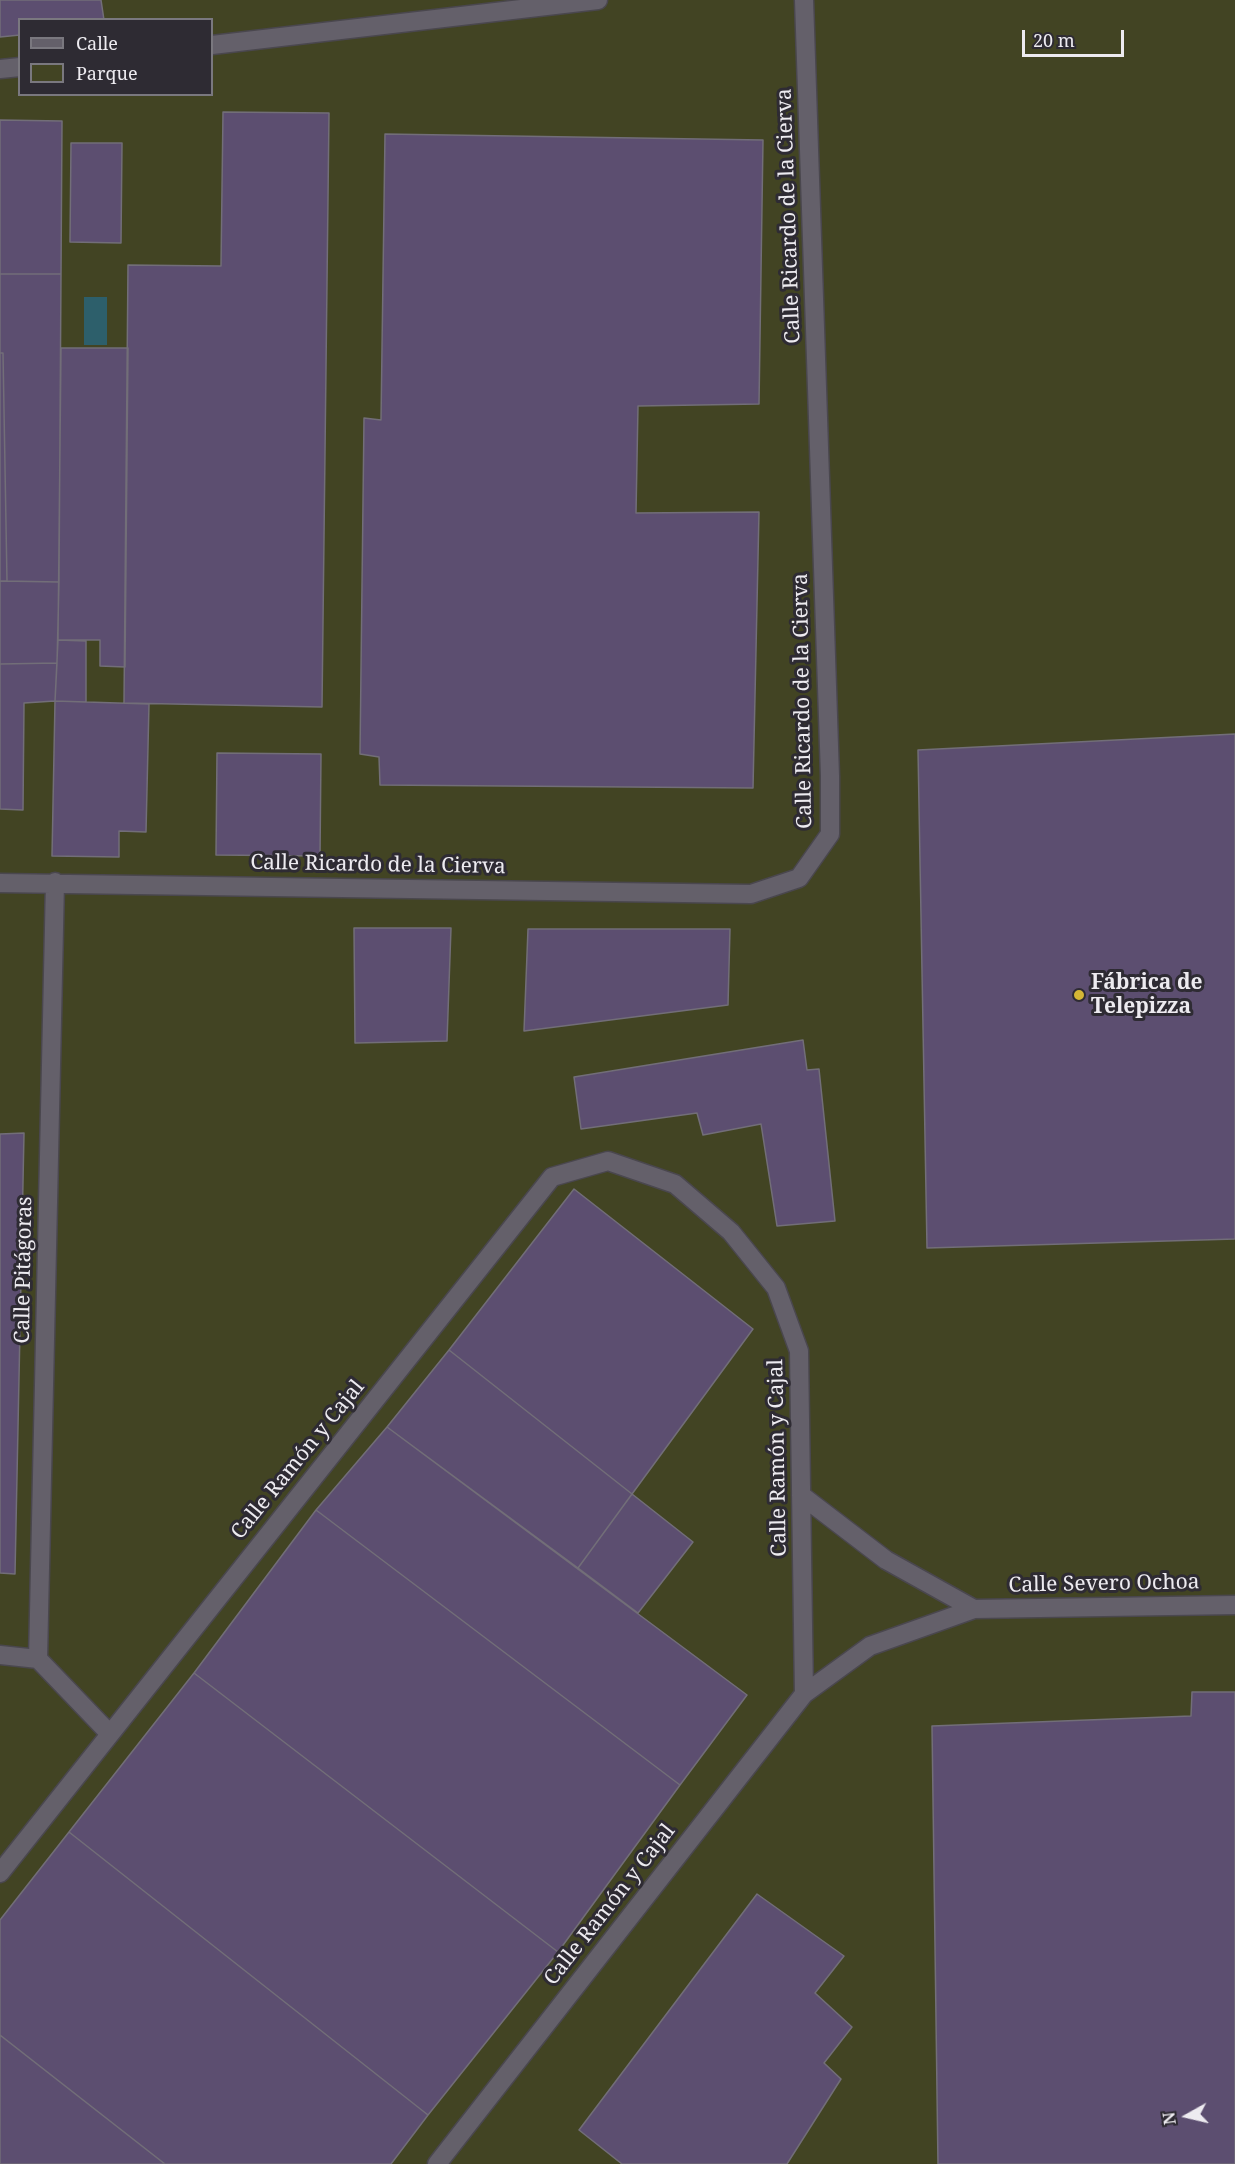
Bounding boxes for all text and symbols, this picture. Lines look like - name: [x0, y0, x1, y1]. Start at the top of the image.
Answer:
- legend: [18, 18, 213, 96]
- scale bar: [1025, 18, 1127, 56]
- text: 20 m: [1033, 28, 1075, 52]
- text: Calle: [76, 31, 118, 55]
- text: Parque: [76, 61, 138, 85]
- street label: Calle Ricardo de la Cierva: [772, 88, 806, 344]
- street label: Calle Ricardo de la Cierva: [788, 573, 818, 829]
- street label: Calle Ricardo de la Cierva: [250, 850, 506, 880]
- place label: Fábrica de Telepizza: [1091, 970, 1203, 1020]
- marker: Fábrica de Telepizza: [1072, 988, 1086, 1002]
- street label: Calle Pitágoras: [10, 1196, 38, 1344]
- street label: Calle Ramón y Cajal: [764, 1359, 792, 1557]
- street label: Calle Ramón y Cajal: [226, 1375, 370, 1545]
- street label: Calle Severo Ochoa: [1008, 1570, 1200, 1598]
- street label: Calle Ramón y Cajal: [539, 1819, 681, 1991]
- north arrow: [1157, 2086, 1217, 2146]
- text: N: [1157, 2111, 1181, 2126]

